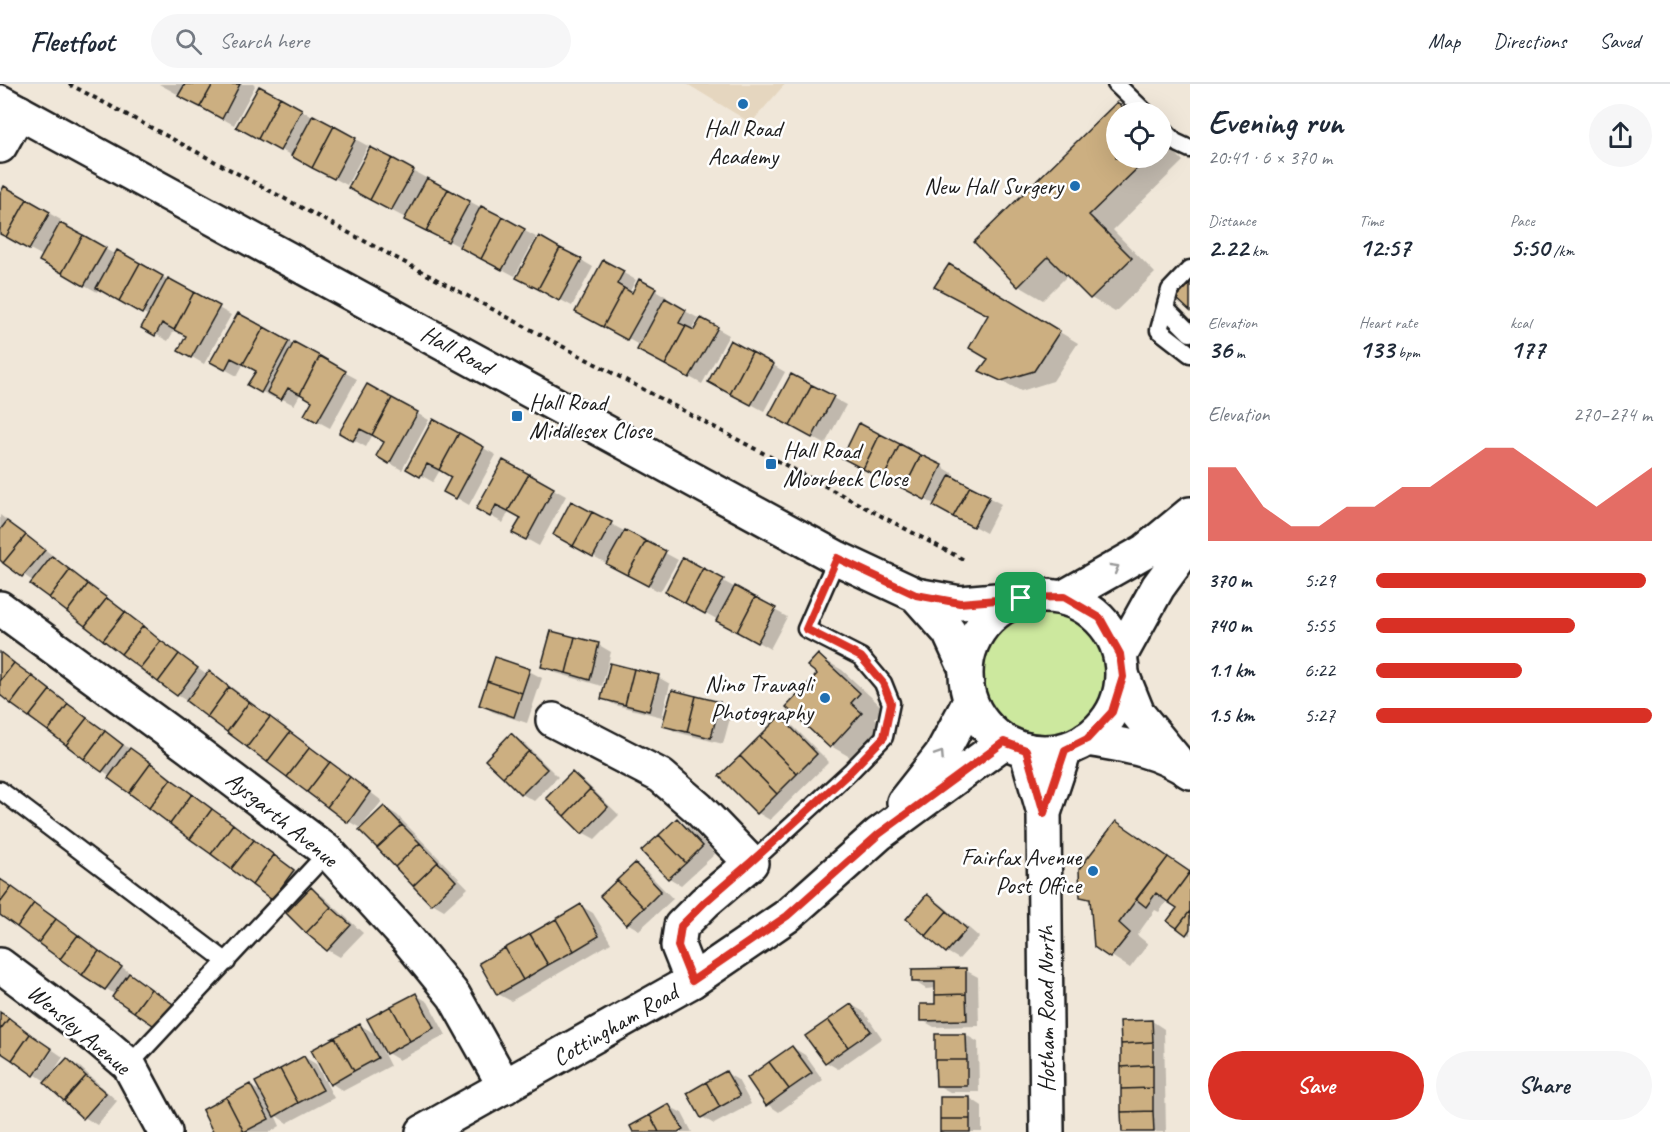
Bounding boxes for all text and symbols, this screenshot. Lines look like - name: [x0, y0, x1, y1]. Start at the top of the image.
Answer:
- search box: [151, 14, 571, 68]
- text: Fleetfoot: [30, 24, 115, 59]
- icon: search: [172, 25, 205, 58]
- text: Search here: [220, 27, 309, 55]
- text: Map: [1428, 28, 1460, 54]
- text: Directions: [1493, 28, 1566, 54]
- text: Saved: [1599, 28, 1640, 54]
- marker: Hall Road Academy: [736, 97, 750, 111]
- text: Evening run: [1208, 101, 1343, 143]
- map controls: [1106, 102, 1172, 168]
- button: locate: [1106, 102, 1172, 168]
- button: share: [1589, 104, 1652, 167]
- place label: Hall Road Academy: [704, 113, 785, 171]
- text: 20:41 · 6 × 370 m: [1208, 145, 1332, 170]
- place label: New Hall Surgery: [924, 171, 1065, 201]
- marker: New Hall Surgery: [1068, 179, 1082, 193]
- text: Distance: [1208, 211, 1256, 231]
- text: Time: [1359, 211, 1383, 231]
- text: Pace: [1510, 211, 1535, 231]
- text: 2.22: [1208, 231, 1248, 264]
- text: 12:57: [1359, 231, 1410, 264]
- text: 5:50: [1510, 231, 1549, 264]
- text: km: [1248, 241, 1268, 261]
- text: /km: [1549, 241, 1574, 261]
- text: Elevation: [1208, 313, 1257, 333]
- text: Heart rate: [1359, 313, 1417, 333]
- text: kcal: [1510, 313, 1531, 333]
- street label: Hall Road: [416, 318, 501, 384]
- text: 36: [1208, 333, 1232, 366]
- text: 133: [1359, 333, 1394, 366]
- text: 177: [1510, 333, 1545, 366]
- text: m: [1232, 343, 1245, 363]
- text: bpm: [1394, 343, 1420, 363]
- place label: Hall Road Middlesex Close: [529, 387, 654, 445]
- text: Elevation: [1208, 402, 1270, 427]
- text: 270–274 m: [1573, 402, 1652, 427]
- marker: Hall Road Middlesex Close: [510, 409, 524, 423]
- place label: Hall Road Moorbeck Close: [783, 435, 910, 493]
- marker: Hall Road Moorbeck Close: [764, 457, 778, 471]
- one-way arrow: [1109, 563, 1119, 575]
- text: 370 m: [1208, 568, 1251, 593]
- text: 5:29: [1304, 568, 1335, 593]
- pin: [995, 572, 1046, 623]
- icon: arrive: [1004, 581, 1037, 614]
- text: 740 m: [1208, 613, 1251, 638]
- text: 5:55: [1304, 613, 1335, 638]
- text: 1.1 km: [1208, 658, 1255, 683]
- text: 6:22: [1304, 658, 1335, 683]
- place label: Nino Travagli Photography: [705, 669, 816, 727]
- marker: Nino Travagli Photography: [818, 691, 832, 705]
- text: 1.5 km: [1208, 703, 1254, 728]
- text: 5:27: [1304, 703, 1335, 728]
- one-way arrow: [933, 750, 944, 761]
- street label: Aysgarth Avenue: [220, 765, 346, 875]
- place label: Fairfax Avenue Post Office: [961, 842, 1083, 900]
- marker: Fairfax Avenue Post Office: [1086, 864, 1100, 878]
- street label: Hotham Road North: [1031, 924, 1061, 1092]
- street label: Cottingham Road: [547, 975, 686, 1073]
- street label: Wensley Avenue: [21, 977, 138, 1082]
- button: Save: [1208, 1051, 1424, 1120]
- button: Share: [1436, 1051, 1652, 1120]

